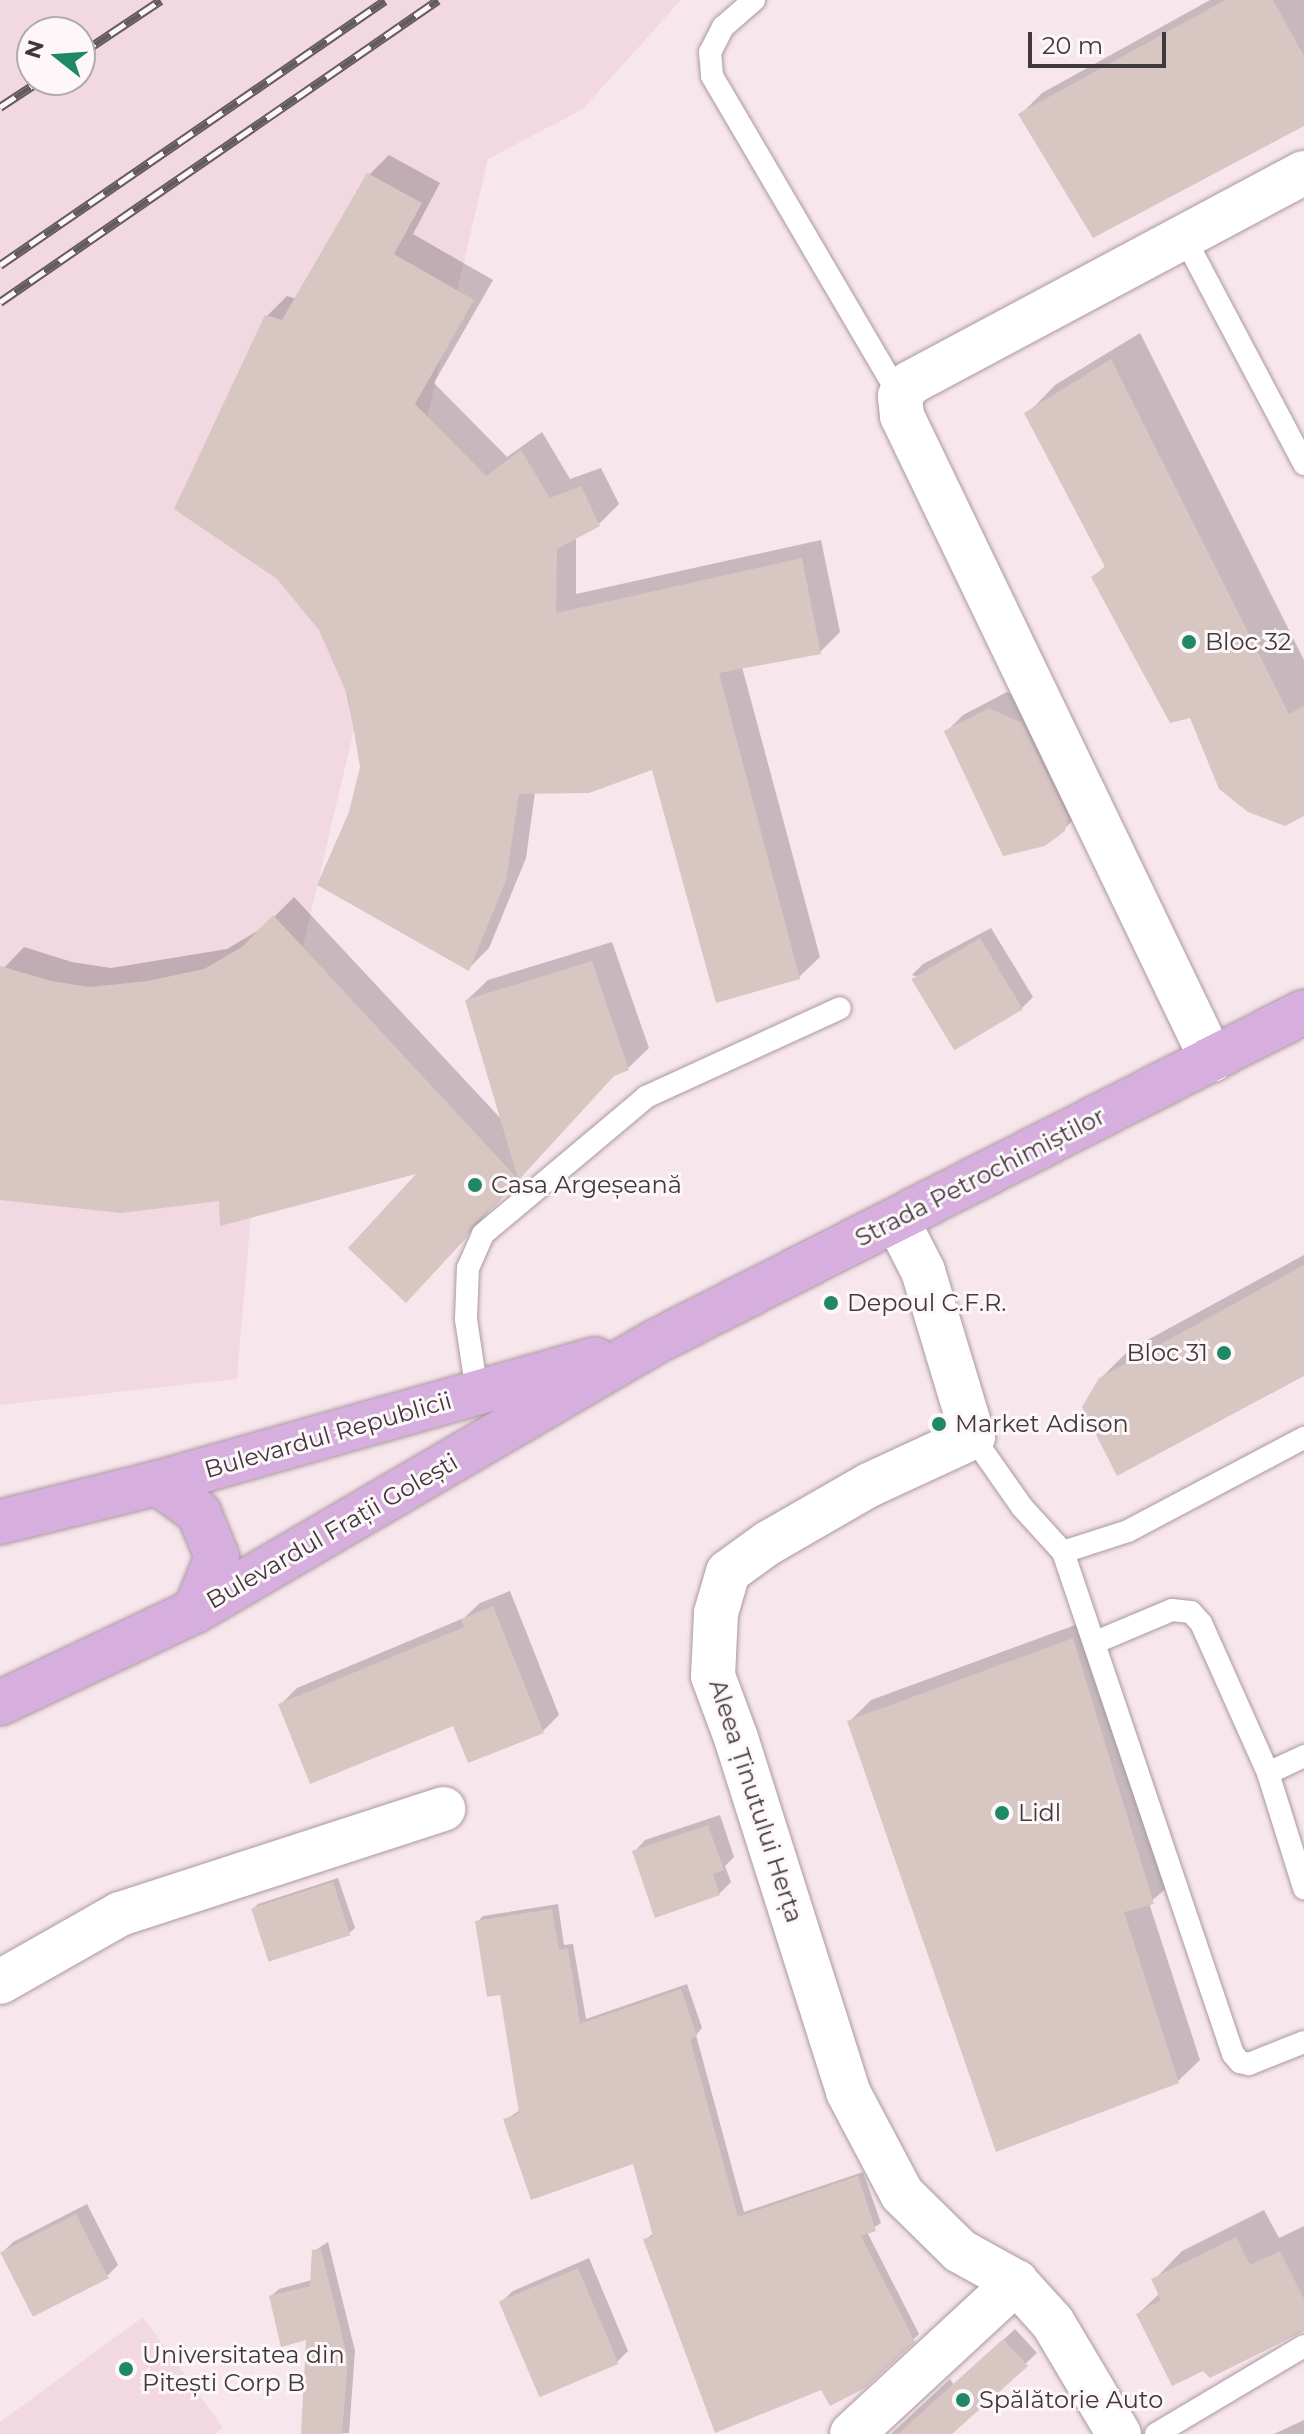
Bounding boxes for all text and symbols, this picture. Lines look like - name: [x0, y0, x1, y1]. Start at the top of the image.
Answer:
- north arrow: [16, 16, 96, 96]
- scale bar: [1032, 16, 1170, 66]
- text: 20 m: [1042, 31, 1103, 60]
- text: N: [19, 37, 50, 62]
- place label: Bloc 32: [1205, 628, 1291, 656]
- marker: Bloc 32: [1180, 633, 1198, 651]
- street label: Strada Petrochimiștilor: [850, 1101, 1110, 1253]
- place label: Casa Argeșeană: [491, 1171, 682, 1199]
- marker: Casa Argeșeană: [466, 1176, 484, 1194]
- place label: Depoul C.F.R.: [847, 1289, 1006, 1317]
- marker: Depoul C.F.R.: [822, 1294, 840, 1312]
- place label: Bloc 31: [1126, 1339, 1208, 1367]
- marker: Bloc 31: [1215, 1344, 1233, 1362]
- street label: Bulevardul Republicii: [201, 1386, 455, 1484]
- place label: Market Adison: [955, 1410, 1129, 1438]
- marker: Market Adison: [930, 1415, 948, 1433]
- street label: Bulevardul Frații Golești: [201, 1447, 463, 1615]
- street label: Aleea Ținutului Herța: [703, 1676, 809, 1926]
- place label: Lidl: [1018, 1799, 1061, 1827]
- marker: Lidl: [993, 1804, 1011, 1822]
- place label: Universitatea din Pitești Corp B: [142, 2341, 345, 2397]
- marker: Universitatea din Pitești Corp B: [117, 2360, 135, 2378]
- place label: Spălătorie Auto: [979, 2386, 1163, 2414]
- marker: Spălătorie Auto: [954, 2391, 972, 2409]

